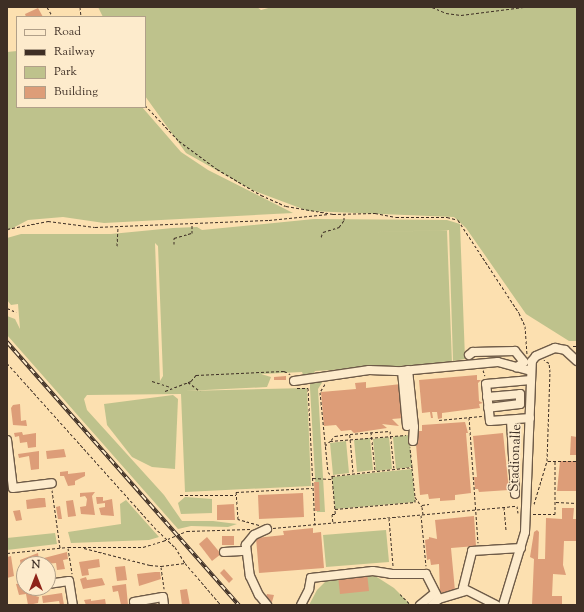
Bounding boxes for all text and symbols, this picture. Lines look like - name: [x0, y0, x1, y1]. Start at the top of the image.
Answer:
- legend: [16, 16, 146, 108]
- text: Road: [54, 23, 81, 41]
- text: Railway: [54, 43, 95, 61]
- text: Park: [54, 63, 77, 81]
- text: Building: [54, 83, 98, 101]
- street label: Stadionalle: [506, 424, 526, 492]
- north arrow: [16, 556, 56, 596]
- text: N: [32, 557, 40, 573]

